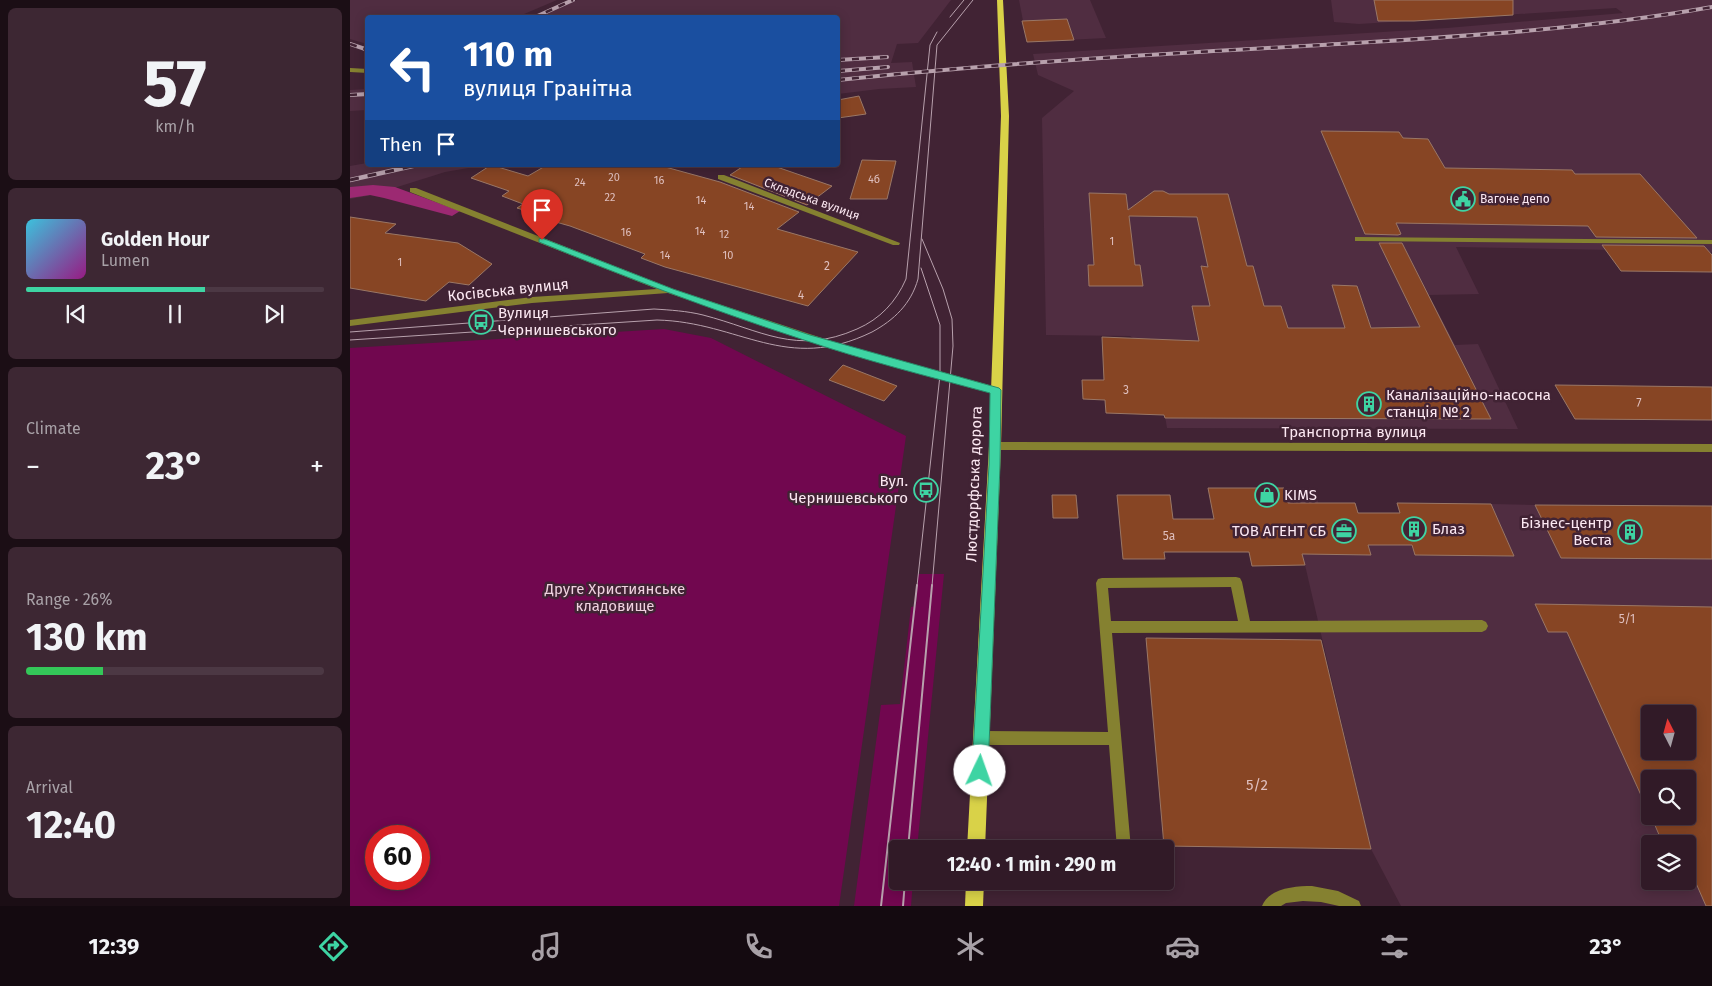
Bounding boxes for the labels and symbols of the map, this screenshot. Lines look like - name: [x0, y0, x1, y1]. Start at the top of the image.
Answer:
- house number: 20: [608, 171, 620, 184]
- house number: 4б: [868, 173, 880, 186]
- house number: 16: [654, 174, 664, 187]
- street label: Складська вулиця: [762, 175, 862, 223]
- house number: 24: [575, 176, 586, 189]
- public building icon: Вагоне депо: [1450, 186, 1476, 212]
- pin: [521, 189, 563, 240]
- house number: 22: [605, 191, 615, 204]
- place label: Вагоне депо: [1480, 192, 1550, 206]
- house number: 14: [696, 194, 706, 207]
- house number: 14: [744, 200, 754, 213]
- house number: 14: [695, 225, 705, 238]
- house number: 16: [621, 226, 631, 239]
- house number: 12: [719, 228, 729, 241]
- house number: 1: [1110, 235, 1114, 248]
- house number: 14: [660, 249, 670, 262]
- house number: 10: [723, 249, 733, 262]
- house number: 1: [398, 256, 402, 269]
- house number: 2: [824, 259, 830, 273]
- street label: Косівська вулиця: [446, 275, 570, 305]
- house number: 4: [798, 288, 805, 302]
- place label: Вулиця Чернишевського: [498, 304, 617, 339]
- bus stop icon: Вулиця Чернишевського: [468, 309, 494, 335]
- house number: 3: [1123, 383, 1129, 397]
- place label: Каналізаційно-насосна станція № 2: [1386, 386, 1551, 421]
- building icon: Каналізаційно-насосна станція № 2: [1356, 391, 1382, 417]
- house number: 7: [1636, 396, 1642, 410]
- street label: Люстдорфська дорога: [962, 405, 986, 563]
- street label: Транспортна вулиця: [1282, 423, 1426, 441]
- place label: Вул. Чернишевського: [789, 472, 908, 507]
- bus stop icon: Вул. Чернишевського: [913, 477, 939, 503]
- shop icon: KIMS: [1254, 482, 1280, 508]
- place label: KIMS: [1284, 486, 1317, 504]
- place label: Бізнес-центр Веста: [1521, 514, 1612, 549]
- building icon: Блаз: [1401, 516, 1427, 542]
- office icon: ТОВ АГЕНТ СБ: [1331, 518, 1357, 544]
- building icon: Бізнес-центр Веста: [1617, 519, 1643, 545]
- place label: Блаз: [1432, 520, 1465, 538]
- place label: ТОВ АГЕНТ СБ: [1232, 522, 1326, 540]
- house number: 5а: [1163, 529, 1175, 543]
- park label: Друге Християнське кладовище: [544, 580, 685, 615]
- house number: 5/1: [1619, 612, 1635, 626]
- north arrow: [1641, 705, 1696, 760]
- position arrow: [953, 744, 1005, 796]
- house number: 5/2: [1246, 776, 1268, 794]
- speed limit sign: 60: [365, 825, 430, 890]

